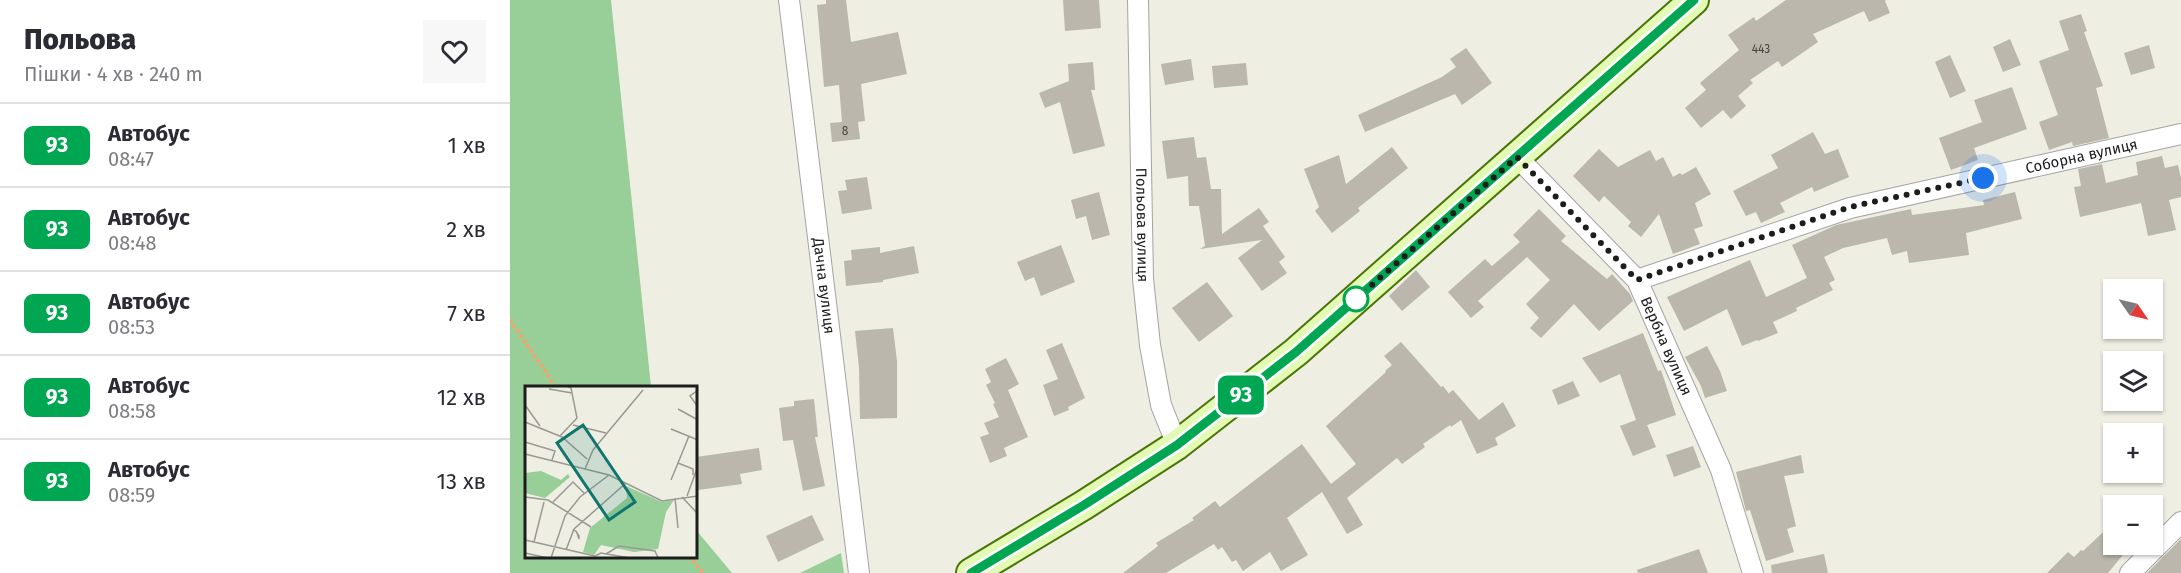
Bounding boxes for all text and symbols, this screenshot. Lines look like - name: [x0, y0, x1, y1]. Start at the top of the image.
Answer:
- button: heart: [423, 20, 486, 83]
- text: Польова: [24, 23, 136, 56]
- house number: 443: [1752, 42, 1770, 56]
- text: Пішки · 4 хв · 240 m: [24, 62, 203, 86]
- text: Автобус: [108, 120, 190, 147]
- house number: 8: [842, 124, 849, 138]
- text: 93: [46, 132, 68, 158]
- text: 1 хв: [448, 132, 486, 159]
- street label: Соборна вулиця: [2024, 135, 2139, 178]
- text: 08:47: [108, 147, 154, 171]
- your location: [1968, 163, 1998, 193]
- street label: Польова вулиця: [1132, 168, 1152, 282]
- text: Автобус: [108, 204, 190, 231]
- text: 93: [46, 216, 68, 242]
- text: 2 хв: [446, 216, 486, 243]
- text: 08:48: [108, 231, 157, 255]
- street label: Дачна вулиця: [809, 236, 839, 335]
- north arrow: [2103, 279, 2163, 339]
- map controls: [2103, 279, 2163, 555]
- unlabelled marker: [1343, 286, 1369, 312]
- text: Автобус: [108, 288, 190, 315]
- street label: Вербна вулиця: [1636, 294, 1696, 398]
- text: 93: [46, 300, 68, 326]
- text: 7 хв: [447, 300, 486, 327]
- text: 08:53: [108, 315, 155, 339]
- button: layers: [2103, 351, 2163, 411]
- text: Автобус: [108, 372, 190, 399]
- line badge: 93: [1214, 376, 1268, 414]
- text: 93: [1230, 382, 1252, 408]
- text: 93: [46, 384, 68, 410]
- text: 12 хв: [437, 384, 486, 411]
- inset map: [525, 386, 698, 558]
- text: 08:58: [108, 399, 156, 423]
- button: +: [2103, 423, 2163, 483]
- text: Автобус: [108, 456, 190, 483]
- text: 93: [46, 468, 68, 494]
- text: 13 хв: [437, 468, 486, 495]
- text: 08:59: [108, 483, 155, 507]
- button: −: [2103, 495, 2163, 555]

